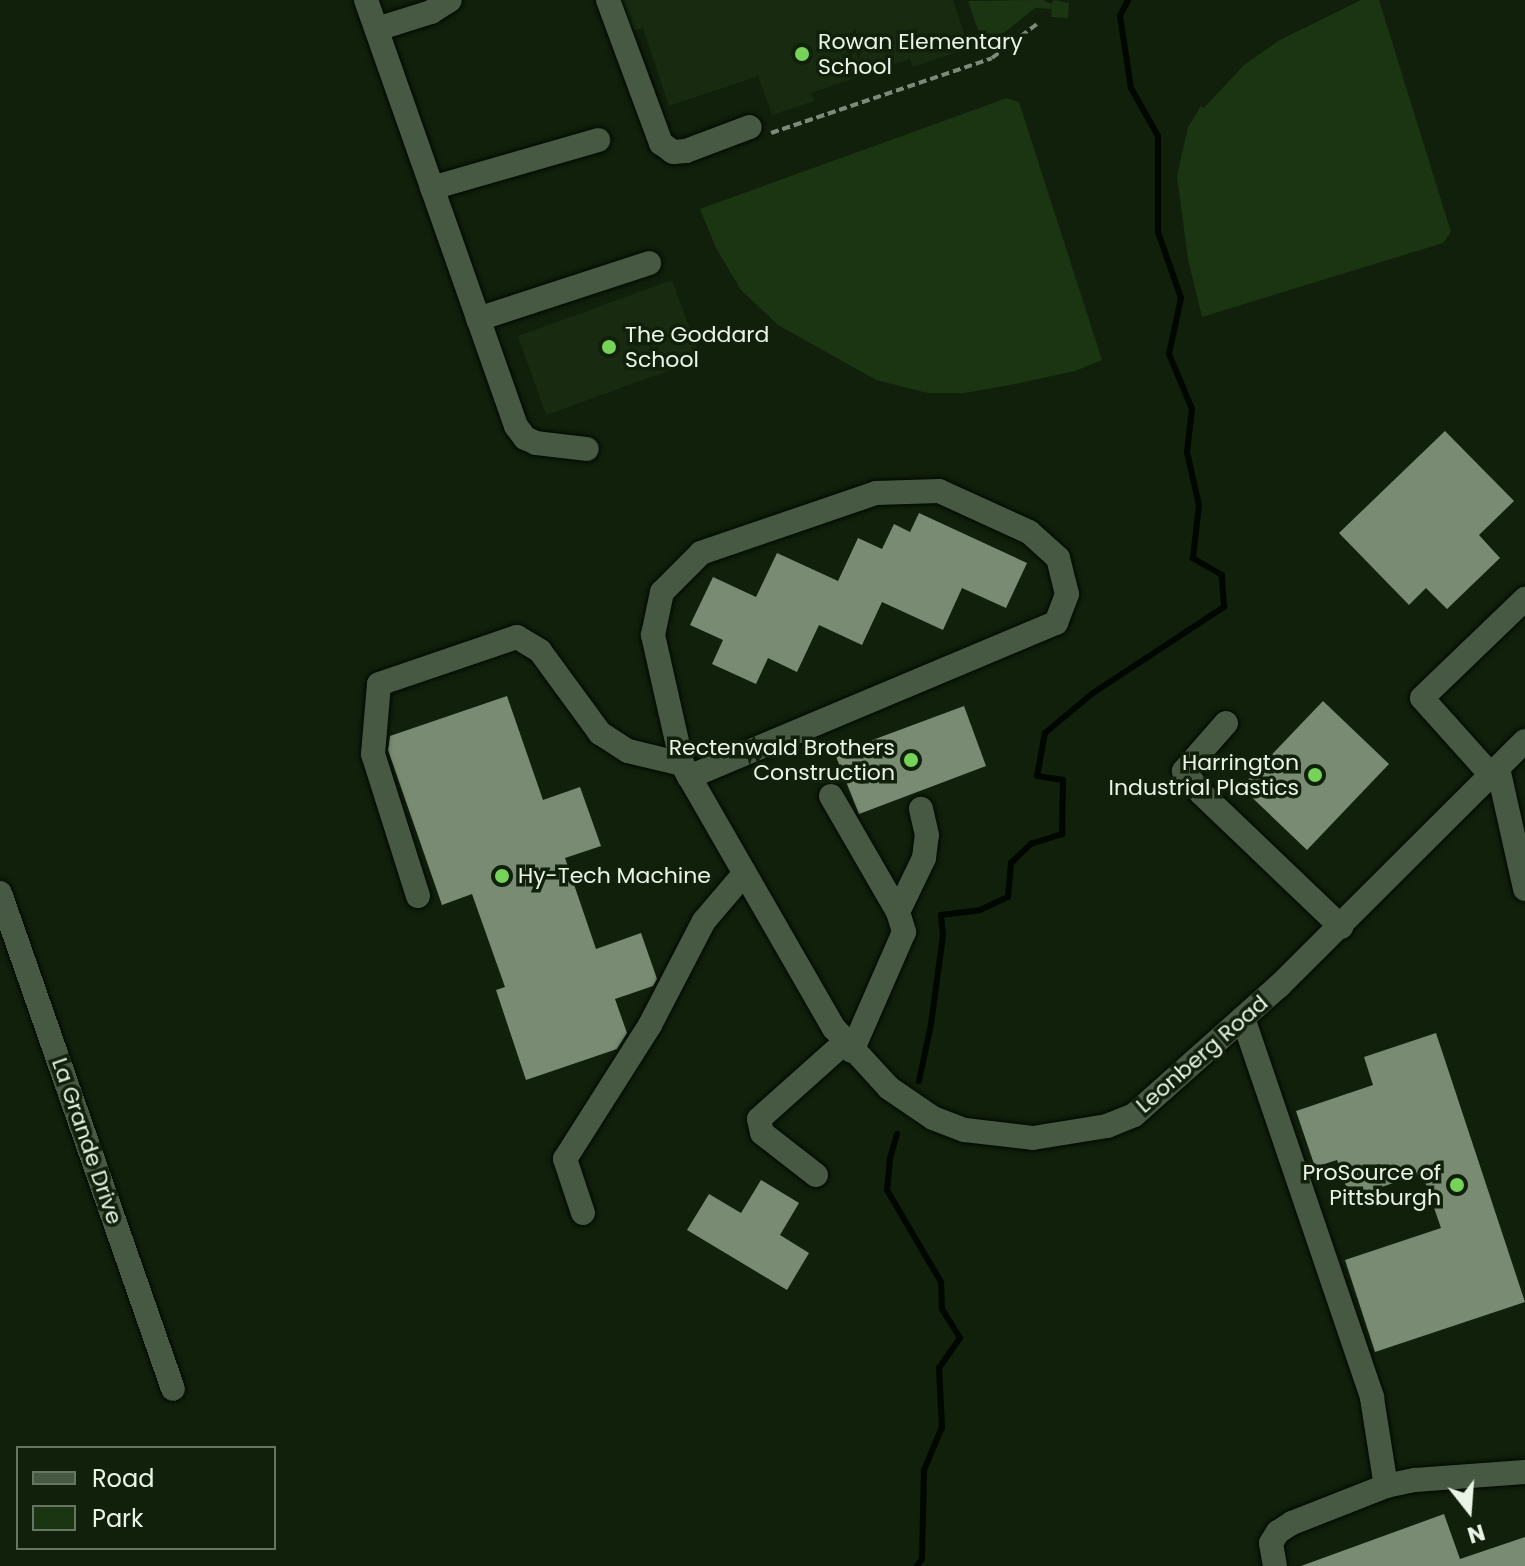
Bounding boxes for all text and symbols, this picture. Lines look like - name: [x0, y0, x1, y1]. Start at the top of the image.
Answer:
- place label: Rowan Elementary School: [818, 28, 1023, 80]
- marker: Rowan Elementary School: [793, 45, 811, 63]
- place label: The Goddard School: [625, 321, 769, 372]
- marker: The Goddard School: [600, 338, 618, 356]
- place label: Rectenwald Brothers Construction: [669, 734, 895, 786]
- place label: Harrington Industrial Plastics: [1109, 749, 1299, 800]
- marker: Rectenwald Brothers Construction: [902, 751, 920, 769]
- marker: Harrington Industrial Plastics: [1306, 766, 1324, 784]
- place label: Hy-Tech Machine: [518, 863, 711, 889]
- marker: Hy-Tech Machine: [493, 867, 511, 885]
- street label: Leonberg Road: [1131, 990, 1273, 1118]
- street label: La Grande Drive: [46, 1054, 128, 1228]
- place label: ProSource of Pittsburgh: [1303, 1159, 1441, 1210]
- marker: ProSource of Pittsburgh: [1448, 1176, 1466, 1194]
- legend: [16, 1446, 276, 1550]
- text: Road: [92, 1462, 154, 1495]
- north arrow: [1429, 1470, 1509, 1550]
- text: Park: [92, 1502, 143, 1535]
- text: N: [1464, 1516, 1489, 1551]

